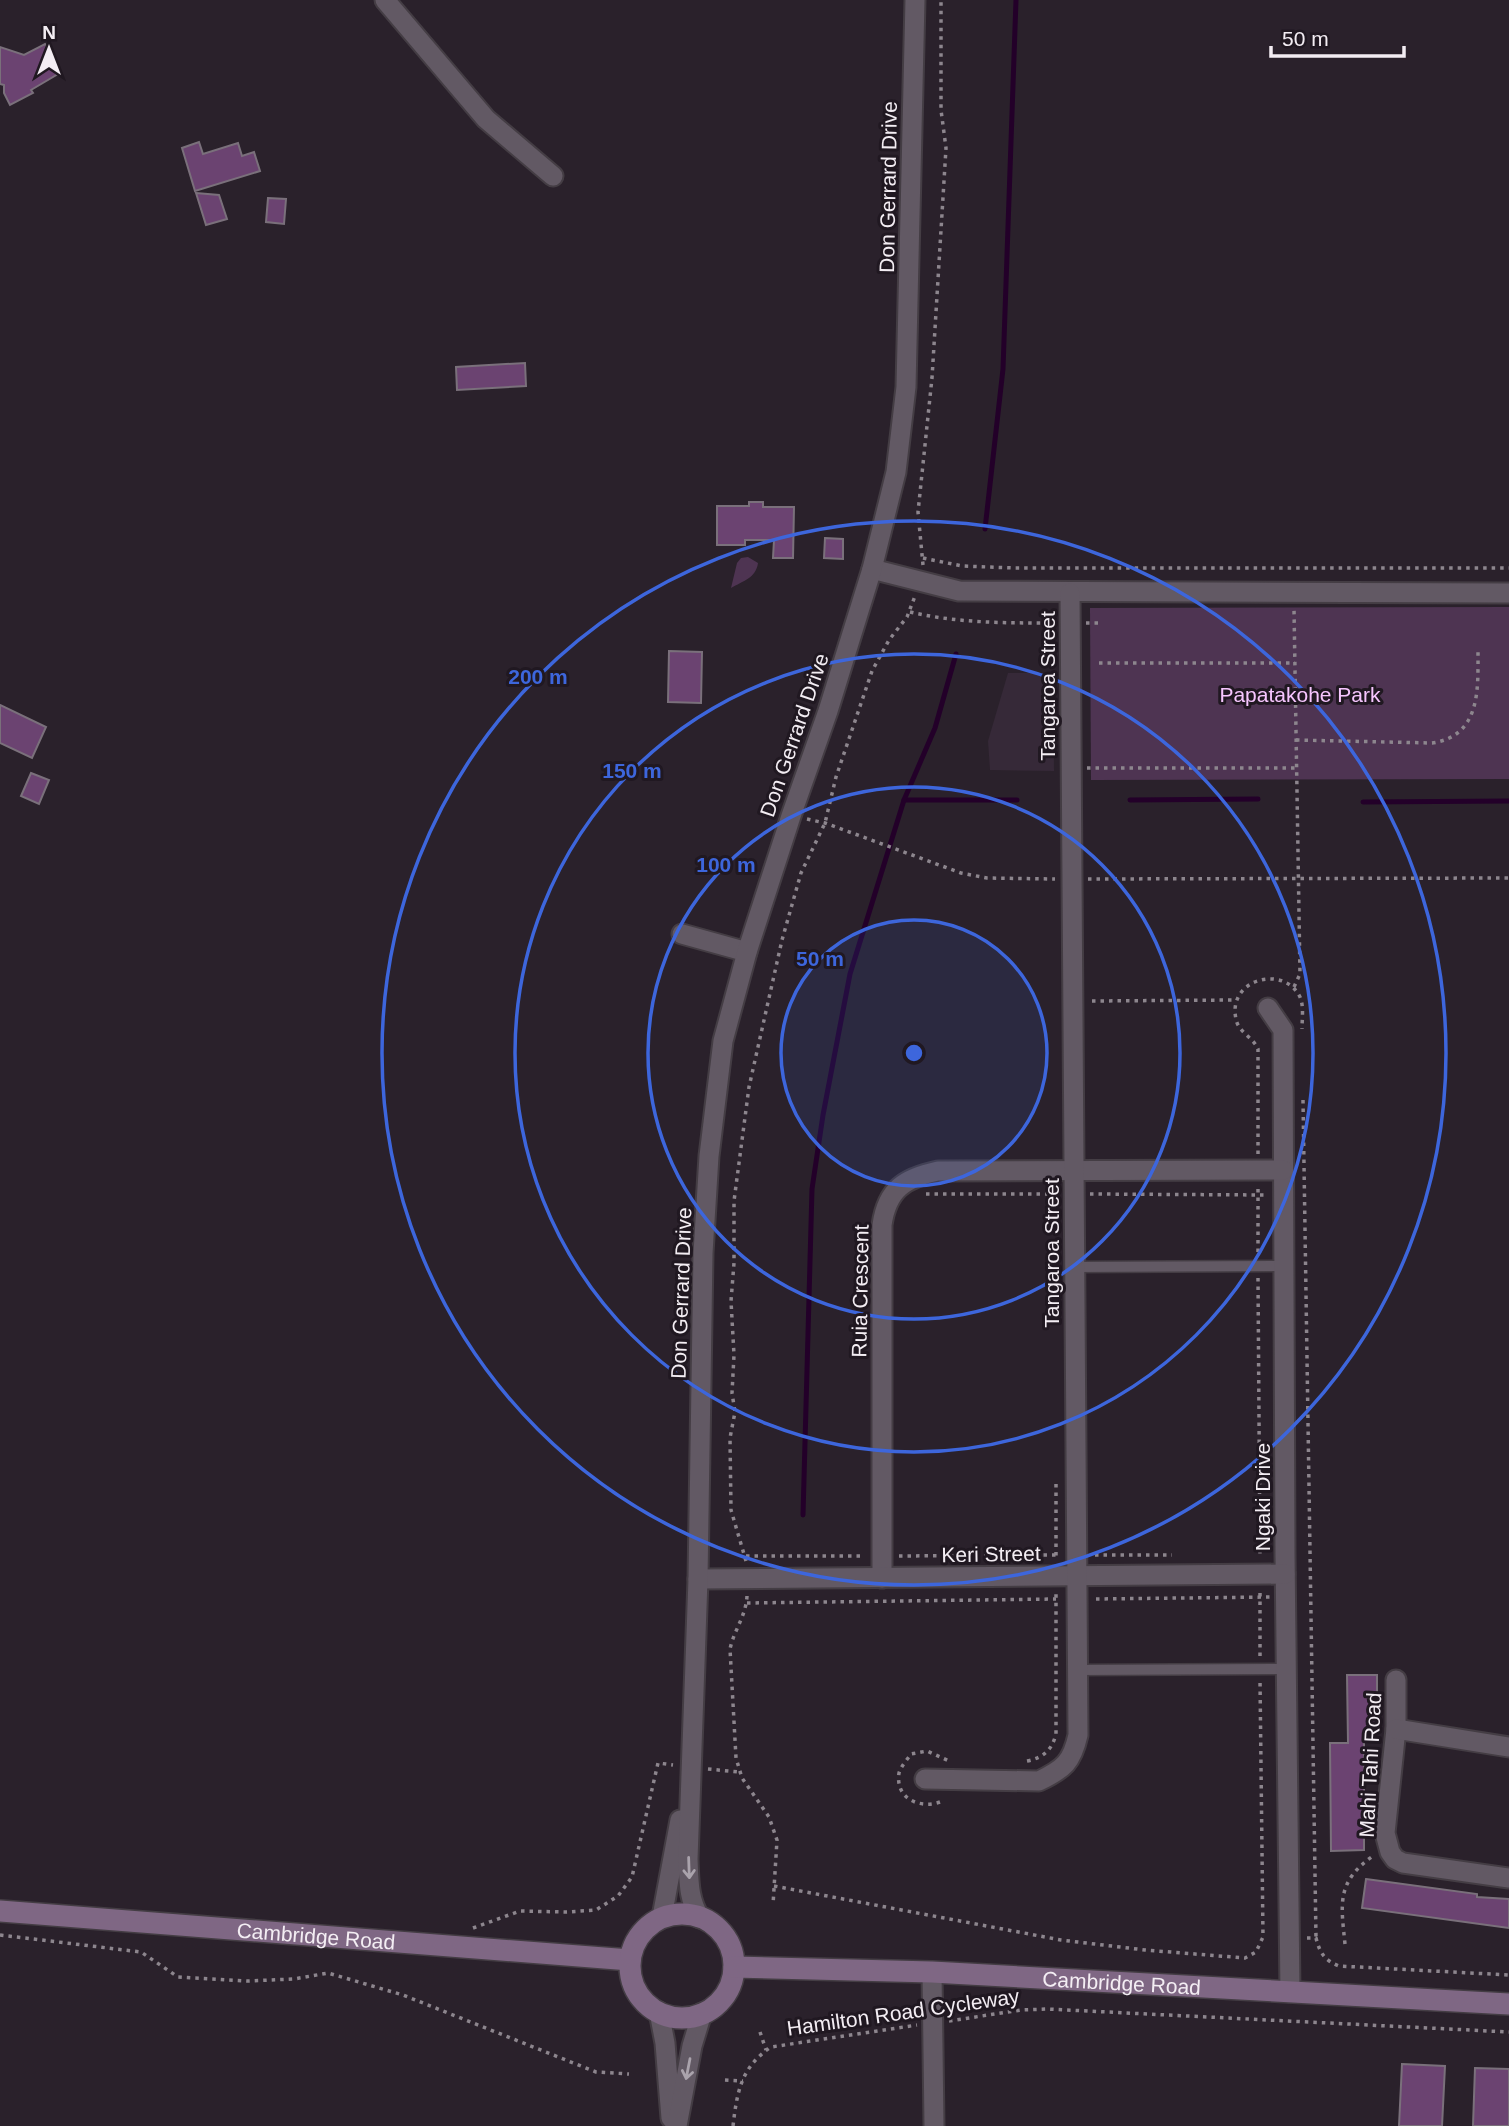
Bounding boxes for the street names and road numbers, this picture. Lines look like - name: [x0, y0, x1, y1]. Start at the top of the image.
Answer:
- street label: Don Gerrard Drive: [875, 101, 901, 273]
- street label: Tangaroa Street: [1036, 611, 1059, 761]
- street label: Don Gerrard Drive: [755, 650, 833, 820]
- street label: Tangaroa Street: [1040, 1178, 1063, 1328]
- street label: Don Gerrard Drive: [667, 1207, 695, 1379]
- street label: Ruia Crescent: [847, 1224, 873, 1358]
- street label: Ngaki Drive: [1251, 1443, 1274, 1551]
- street label: Keri Street: [941, 1542, 1041, 1566]
- street label: Mahi Tahi Road: [1355, 1692, 1385, 1838]
- street label: Cambridge Road: [236, 1918, 396, 1953]
- street label: Cambridge Road: [1042, 1967, 1202, 1998]
- street label: Hamilton Road Cycleway: [785, 1984, 1021, 2040]

